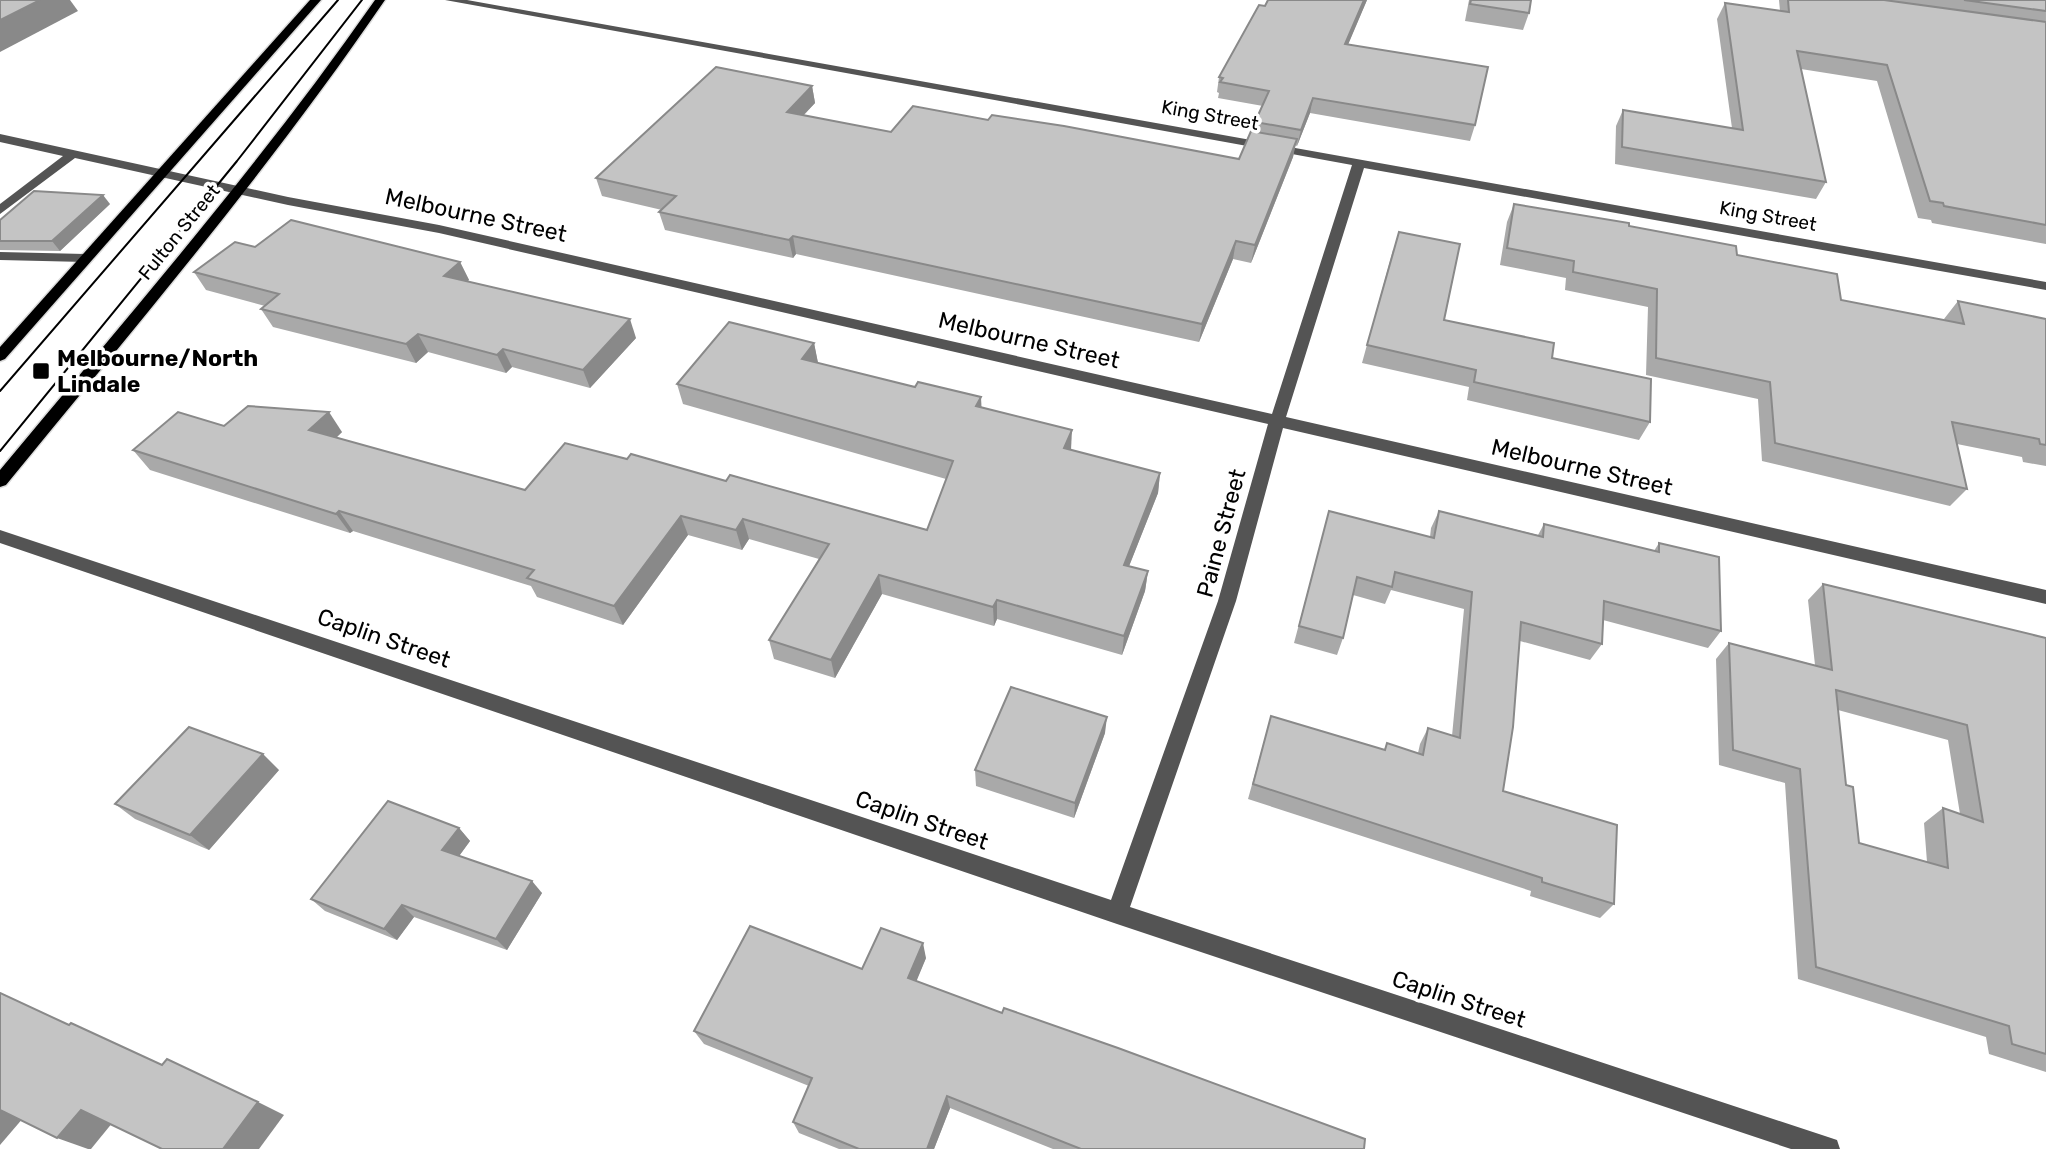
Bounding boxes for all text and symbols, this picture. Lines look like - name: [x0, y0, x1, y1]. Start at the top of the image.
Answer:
- street label: King Street: [1160, 95, 1261, 135]
- street label: Fulton Street: [133, 179, 225, 284]
- street label: Melbourne Street: [383, 182, 569, 248]
- street label: King Street: [1718, 196, 1819, 236]
- street label: Melbourne Street: [936, 306, 1122, 374]
- place label: Melbourne/North Lindale: [57, 344, 258, 398]
- marker: Melbourne/North Lindale: [31, 361, 51, 381]
- street label: Melbourne Street: [1489, 433, 1675, 501]
- street label: Paine Street: [1190, 466, 1252, 600]
- street label: Caplin Street: [314, 602, 454, 674]
- street label: Caplin Street: [852, 784, 992, 856]
- street label: Caplin Street: [1389, 964, 1529, 1034]

